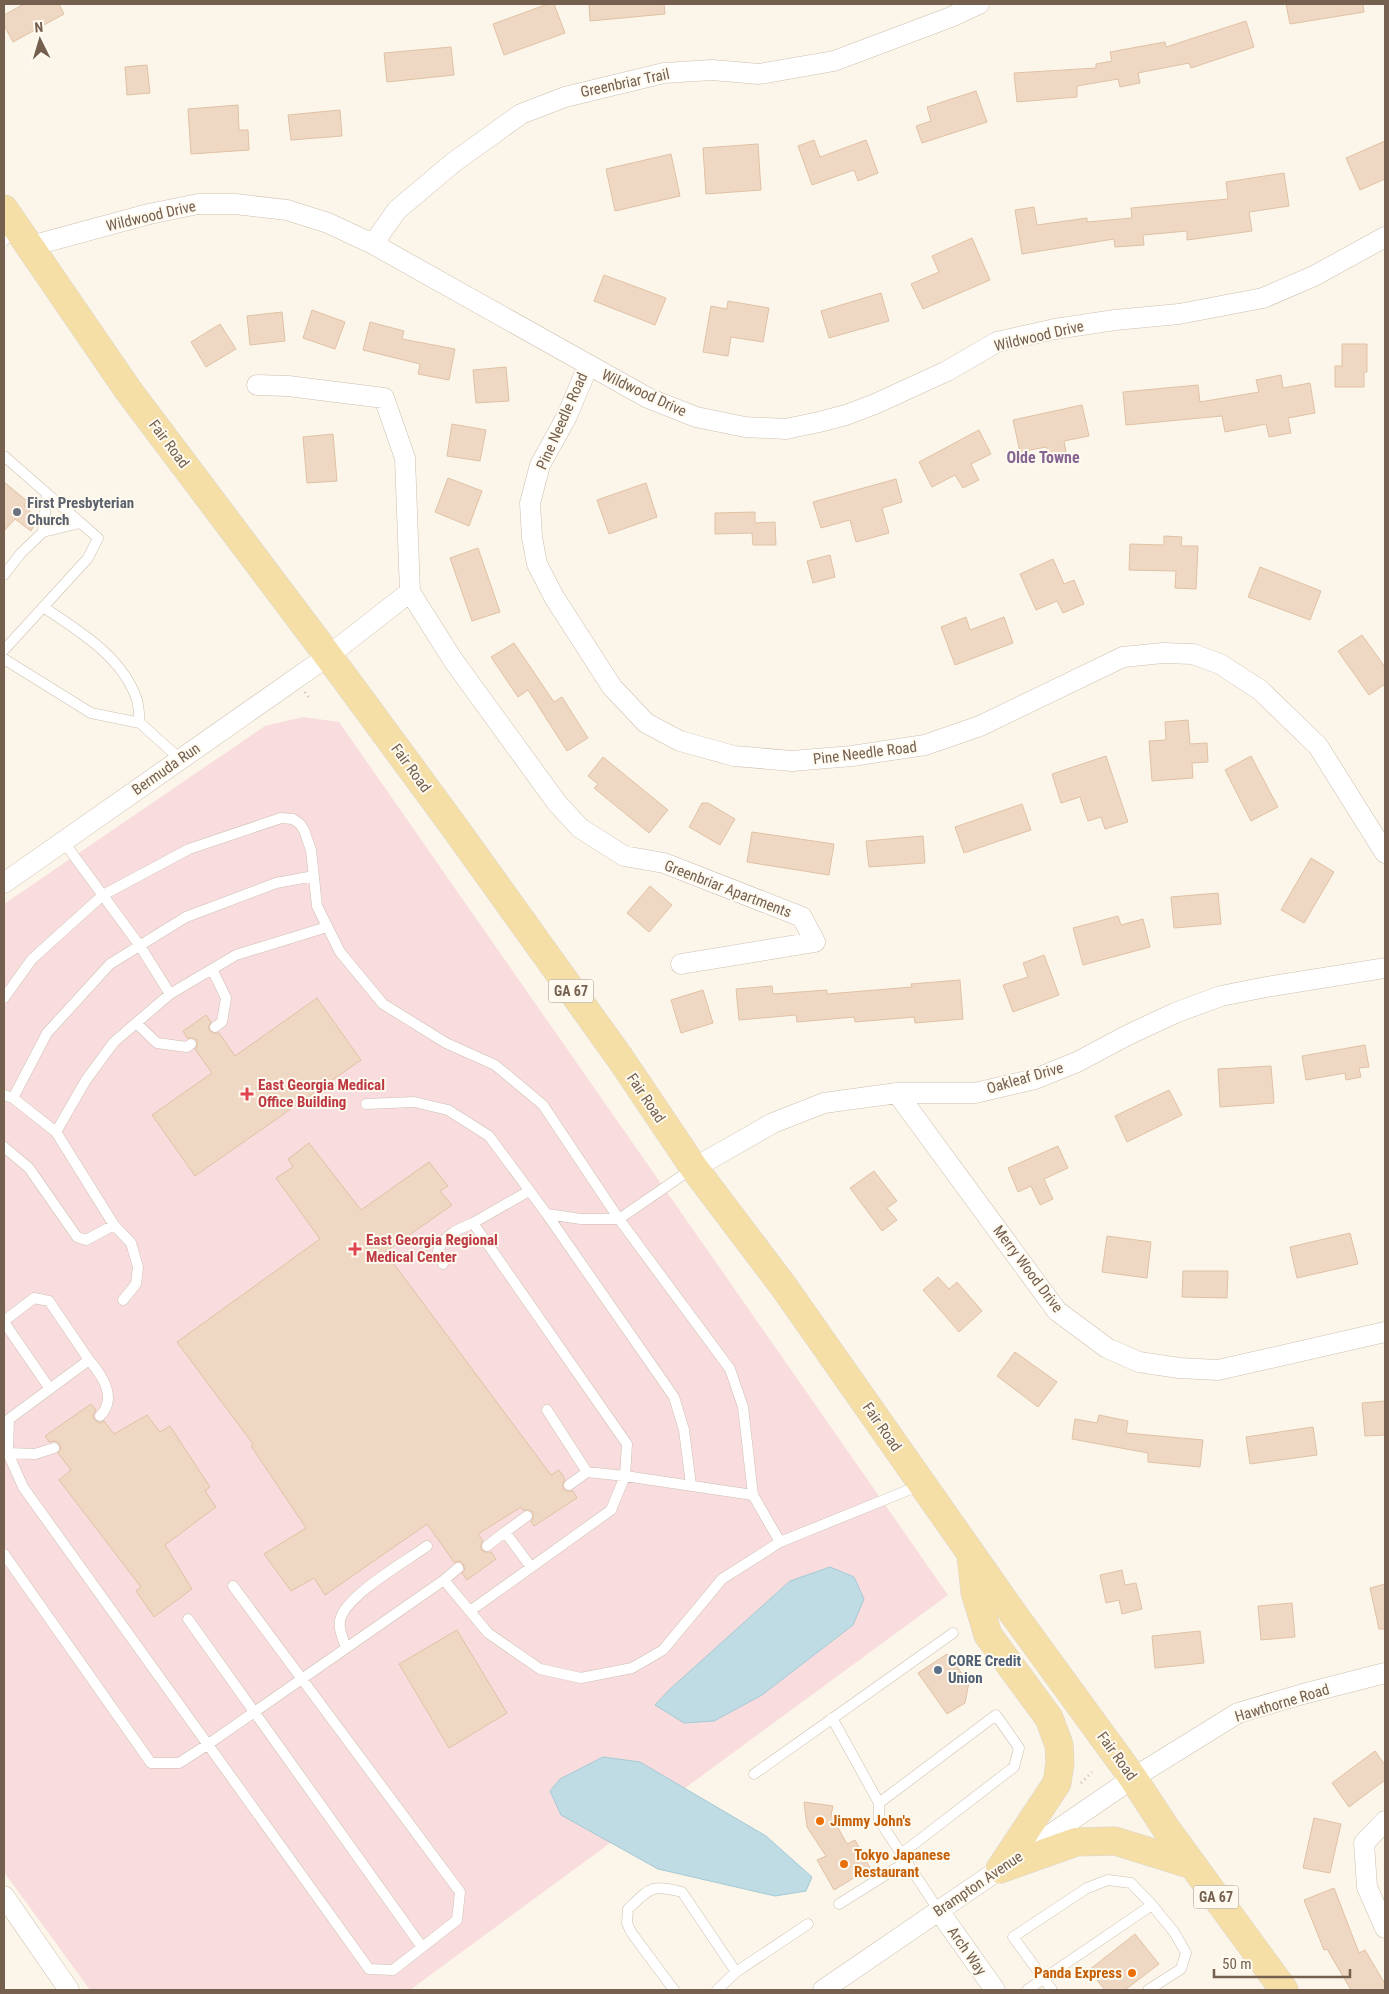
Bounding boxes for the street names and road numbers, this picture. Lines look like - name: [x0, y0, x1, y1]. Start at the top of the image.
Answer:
- street label: Greenbriar Trail: [579, 65, 671, 101]
- street label: Wildwood Drive: [104, 197, 198, 235]
- street label: Wildwood Drive: [992, 317, 1086, 355]
- street label: Wildwood Drive: [599, 366, 689, 420]
- street label: Pine Needle Road: [533, 370, 591, 472]
- street label: Fair Road: [145, 416, 193, 472]
- street label: Pine Needle Road: [812, 738, 918, 768]
- street label: Bermuda Run: [129, 739, 203, 799]
- street label: Fair Road: [387, 740, 435, 796]
- street label: Greenbriar Apartments: [662, 856, 794, 922]
- road number: GA 67: [548, 979, 594, 1002]
- street label: Oakleaf Drive: [985, 1058, 1065, 1098]
- street label: Fair Road: [623, 1070, 669, 1126]
- street label: Merry Wood Drive: [989, 1222, 1067, 1316]
- street label: Fair Road: [859, 1399, 905, 1455]
- street label: Hawthorne Road: [1233, 1680, 1331, 1726]
- street label: Fair Road: [1093, 1728, 1141, 1784]
- street label: Brampton Avenue: [930, 1847, 1026, 1921]
- road number: GA 67: [1194, 1885, 1238, 1908]
- street label: Arch Way: [944, 1923, 990, 1979]

